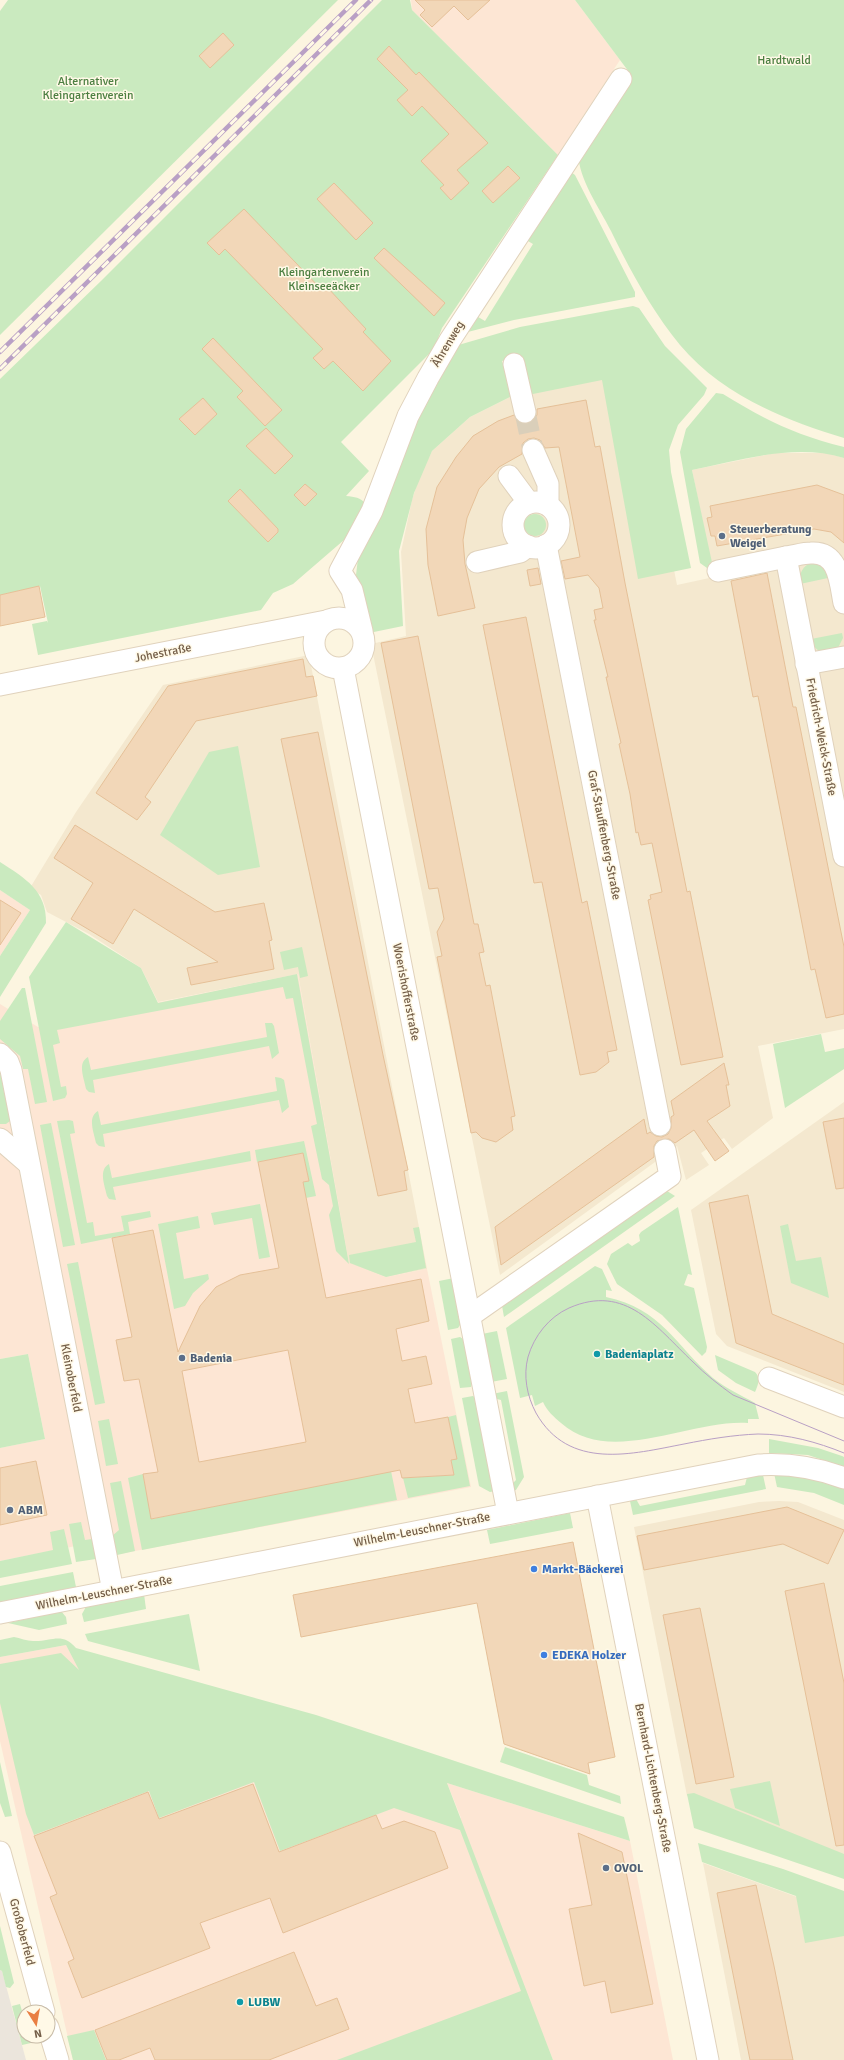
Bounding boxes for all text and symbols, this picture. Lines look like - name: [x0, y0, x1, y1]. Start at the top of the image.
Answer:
- park label: Hardtwald: [757, 53, 811, 68]
- park label: Alternativer Kleingartenverein: [42, 74, 134, 103]
- park label: Kleingartenverein Kleinseeäcker: [278, 265, 370, 294]
- street label: Ährenweg: [428, 318, 468, 370]
- place label: Steuerberatung Weigel: [730, 522, 812, 551]
- marker: Steuerberatung Weigel: [717, 531, 727, 541]
- street label: Johestraße: [133, 640, 193, 666]
- street label: Friedrich-Weick-Straße: [802, 677, 840, 797]
- street label: Graf-Stauffenberg-Straße: [584, 769, 624, 901]
- street label: Woerishofferstraße: [389, 942, 423, 1042]
- street label: Kleinoberfeld: [57, 1342, 85, 1414]
- place label: Badeniaplatz: [605, 1347, 674, 1362]
- marker: Badeniaplatz: [592, 1349, 602, 1359]
- place label: Badenia: [190, 1351, 232, 1366]
- marker: Badenia: [177, 1353, 187, 1363]
- place label: ABM: [18, 1503, 43, 1518]
- marker: ABM: [5, 1505, 15, 1515]
- street label: Wilhelm-Leuschner-Straße: [352, 1509, 492, 1551]
- place label: Markt-Bäckerei: [542, 1562, 624, 1577]
- marker: Markt-Bäckerei: [529, 1564, 539, 1574]
- street label: Wilhelm-Leuschner-Straße: [34, 1572, 174, 1614]
- place label: EDEKA Holzer: [552, 1648, 626, 1663]
- marker: EDEKA Holzer: [539, 1650, 549, 1660]
- street label: Bernhard-Lichtenberg-Straße: [631, 1702, 675, 1854]
- place label: OVOL: [614, 1861, 644, 1876]
- marker: OVOL: [601, 1863, 611, 1873]
- street label: Großoberfeld: [6, 1897, 38, 1967]
- place label: LUBW: [248, 1995, 280, 2010]
- marker: LUBW: [235, 1997, 245, 2007]
- north arrow: [16, 2004, 56, 2044]
- text: N: [33, 2026, 43, 2040]

